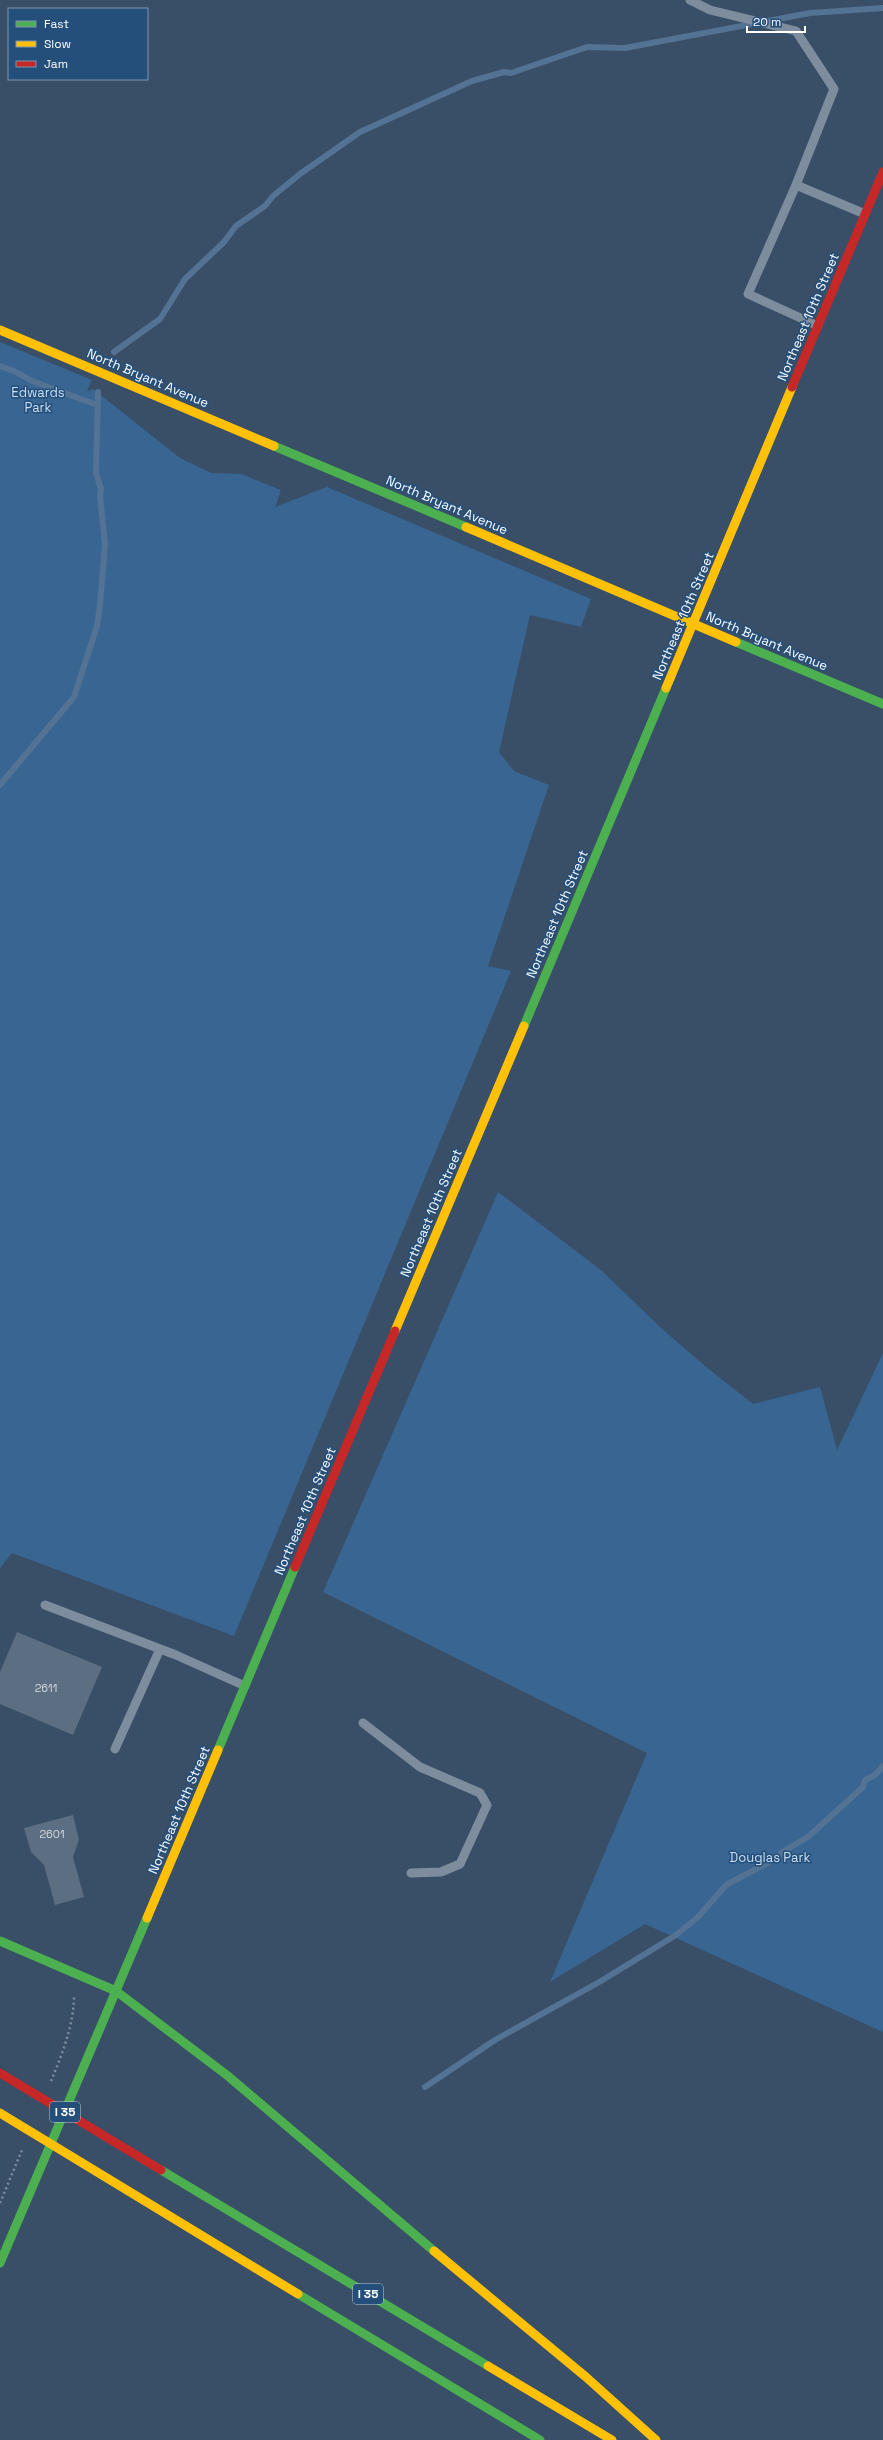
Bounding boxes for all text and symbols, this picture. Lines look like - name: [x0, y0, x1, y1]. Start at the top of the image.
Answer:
- legend: [8, 8, 148, 80]
- scale bar: [747, 8, 805, 34]
- text: 20 m: [753, 14, 781, 30]
- text: Fast: [44, 16, 69, 32]
- text: Slow: [44, 36, 71, 52]
- text: Jam: [44, 56, 68, 72]
- street label: Northeast 10th Street: [773, 250, 843, 384]
- street label: North Bryant Avenue: [85, 345, 211, 411]
- park label: Edwards Park: [11, 384, 65, 416]
- street label: North Bryant Avenue: [384, 472, 510, 538]
- street label: Northeast 10th Street: [648, 549, 718, 683]
- street label: North Bryant Avenue: [704, 608, 830, 674]
- street label: Northeast 10th Street: [522, 847, 592, 981]
- street label: Northeast 10th Street: [396, 1146, 466, 1280]
- street label: Northeast 10th Street: [270, 1444, 340, 1578]
- house number: 2611: [35, 1681, 57, 1695]
- street label: Northeast 10th Street: [144, 1743, 214, 1877]
- house number: 2601: [39, 1827, 65, 1841]
- park label: Douglas Park: [730, 1849, 810, 1866]
- road number: I 35: [50, 2102, 80, 2122]
- road number: I 35: [353, 2284, 383, 2304]

